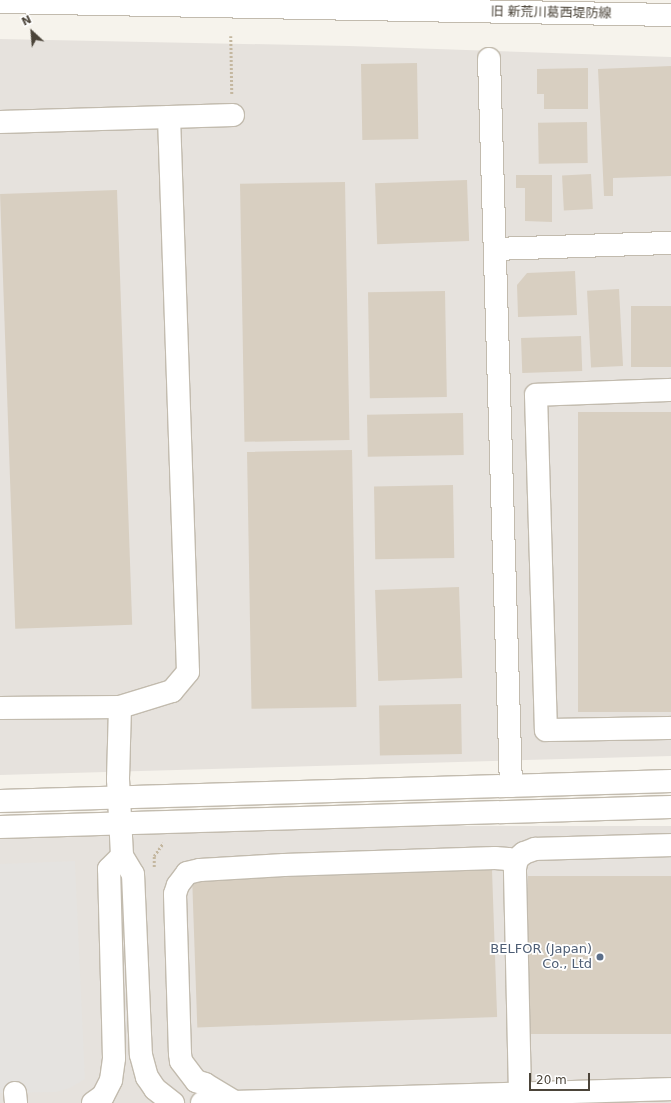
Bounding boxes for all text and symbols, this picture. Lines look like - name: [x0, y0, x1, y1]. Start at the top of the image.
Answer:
- street label: 旧 新荒川葛西堤防線: [490, 4, 612, 22]
- north arrow: [12, 12, 52, 52]
- text: N: [20, 13, 34, 29]
- place label: BELFOR (Japan) Co., Ltd: [490, 942, 592, 973]
- marker: BELFOR (Japan) Co., Ltd: [595, 952, 605, 962]
- scale bar: [531, 1065, 592, 1091]
- text: 20 m: [536, 1073, 567, 1087]

